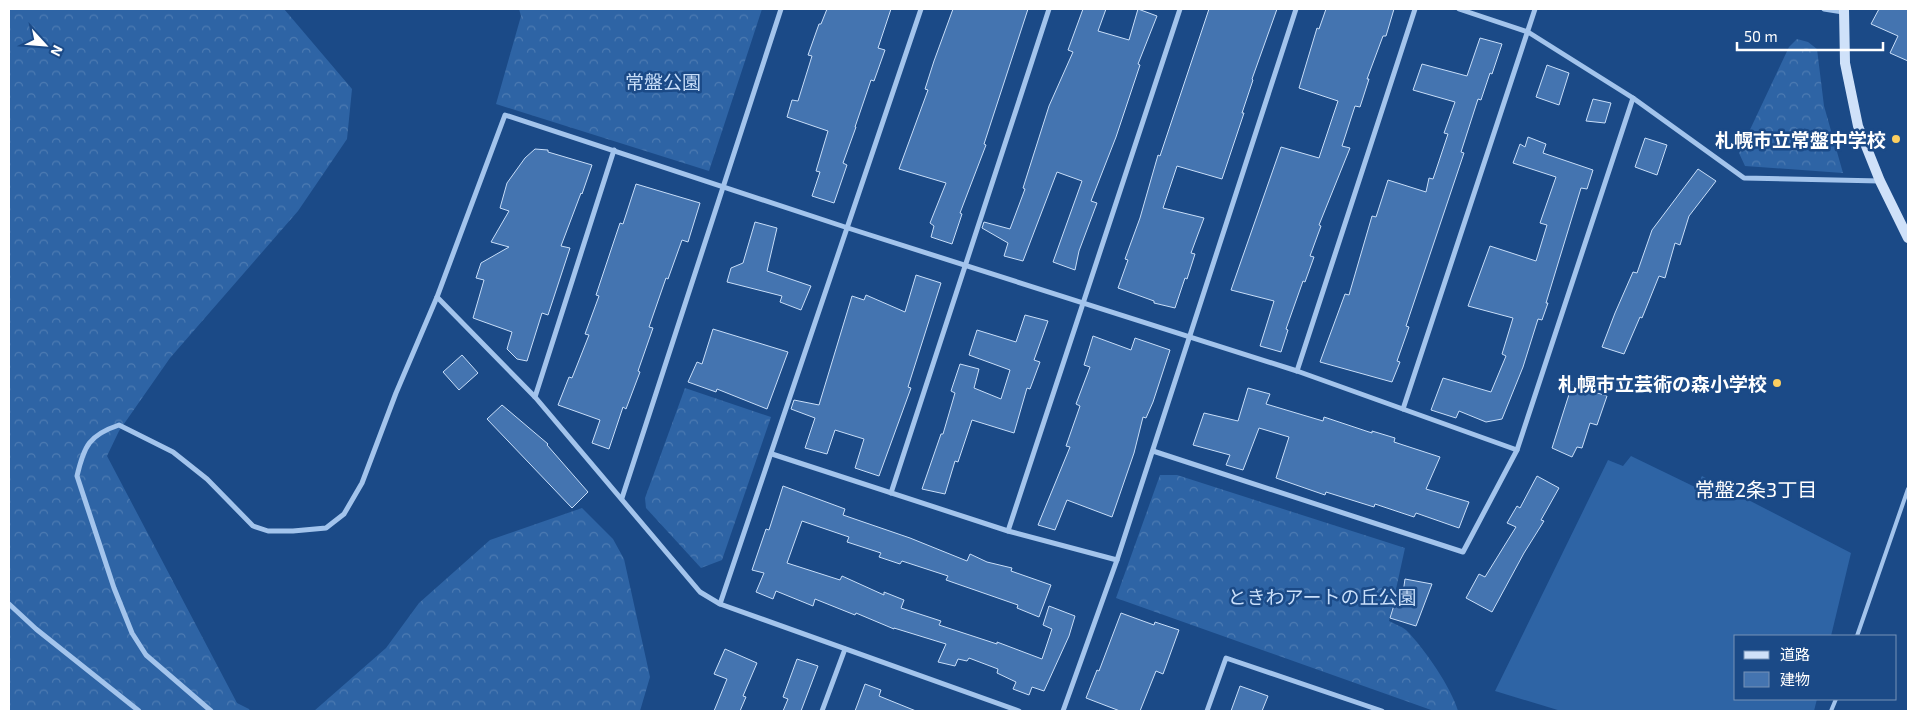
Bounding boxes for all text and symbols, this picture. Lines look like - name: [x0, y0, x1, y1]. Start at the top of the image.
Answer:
- north arrow: [20, 20, 70, 70]
- scale bar: [1737, 20, 1883, 52]
- text: 50 m: [1744, 27, 1778, 45]
- text: N: [47, 43, 67, 59]
- park label: 常盤公園: [625, 70, 701, 93]
- place label: 札幌市立常盤中学校: [1715, 128, 1886, 151]
- marker: 札幌市立常盤中学校: [1890, 133, 1902, 145]
- place label: 札幌市立芸術の森小学校: [1558, 372, 1767, 395]
- marker: 札幌市立芸術の森小学校: [1771, 377, 1783, 389]
- district label: 常盤2条3丁目: [1695, 477, 1817, 501]
- park label: ときわアートの丘公園: [1228, 585, 1416, 608]
- legend: [1734, 635, 1897, 700]
- text: 道路: [1780, 645, 1810, 663]
- text: 建物: [1780, 670, 1810, 688]

